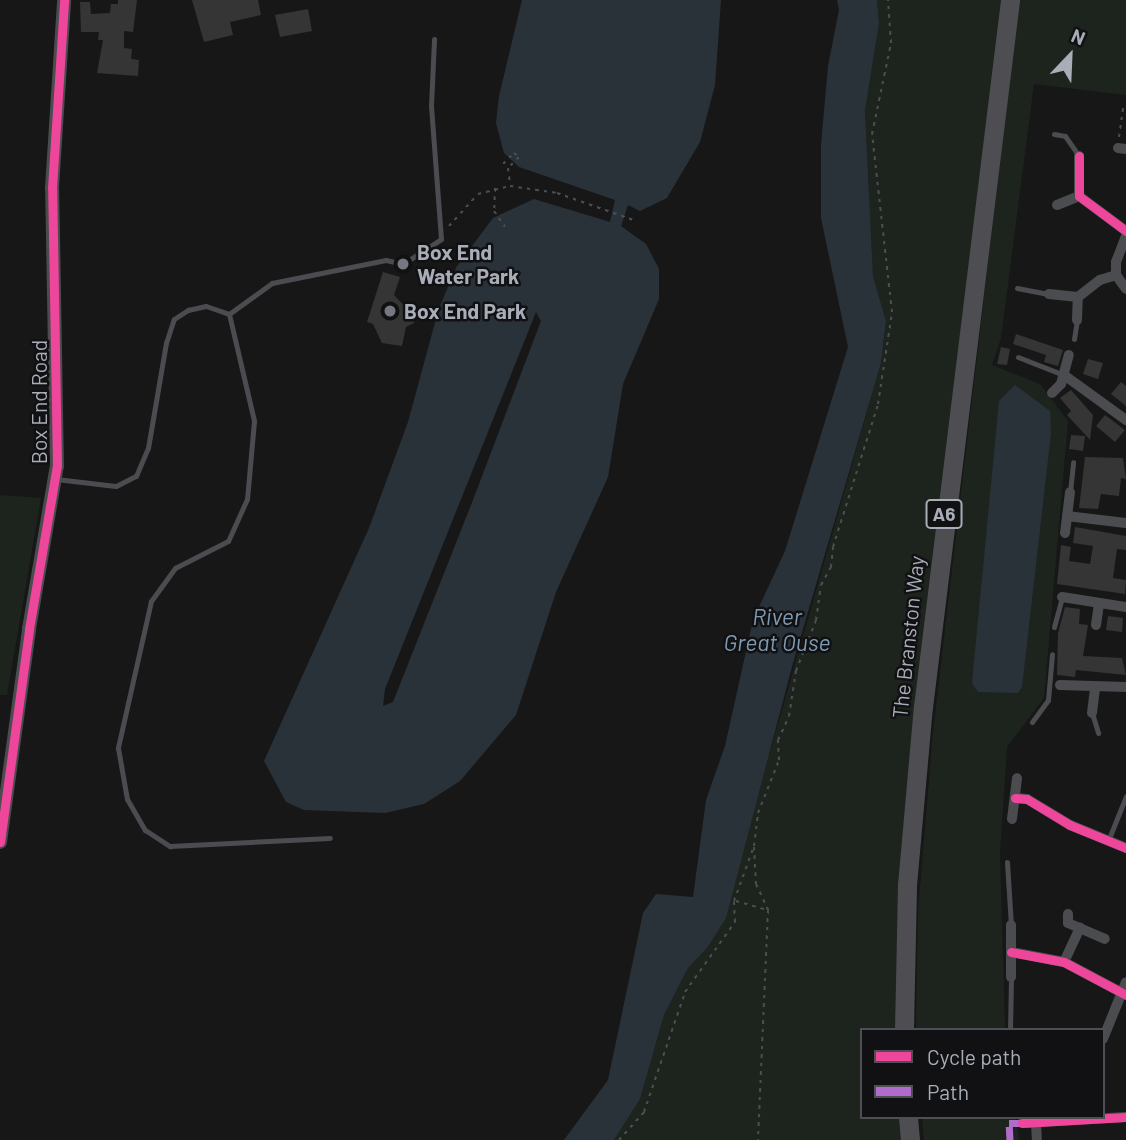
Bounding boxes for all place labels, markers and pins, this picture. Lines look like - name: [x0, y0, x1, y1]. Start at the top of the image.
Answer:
- place label: Box End Water Park: [417, 239, 519, 289]
- marker: Box End Water Park: [395, 256, 411, 272]
- place label: Box End Park: [404, 298, 526, 324]
- marker: Box End Park: [382, 303, 398, 319]

